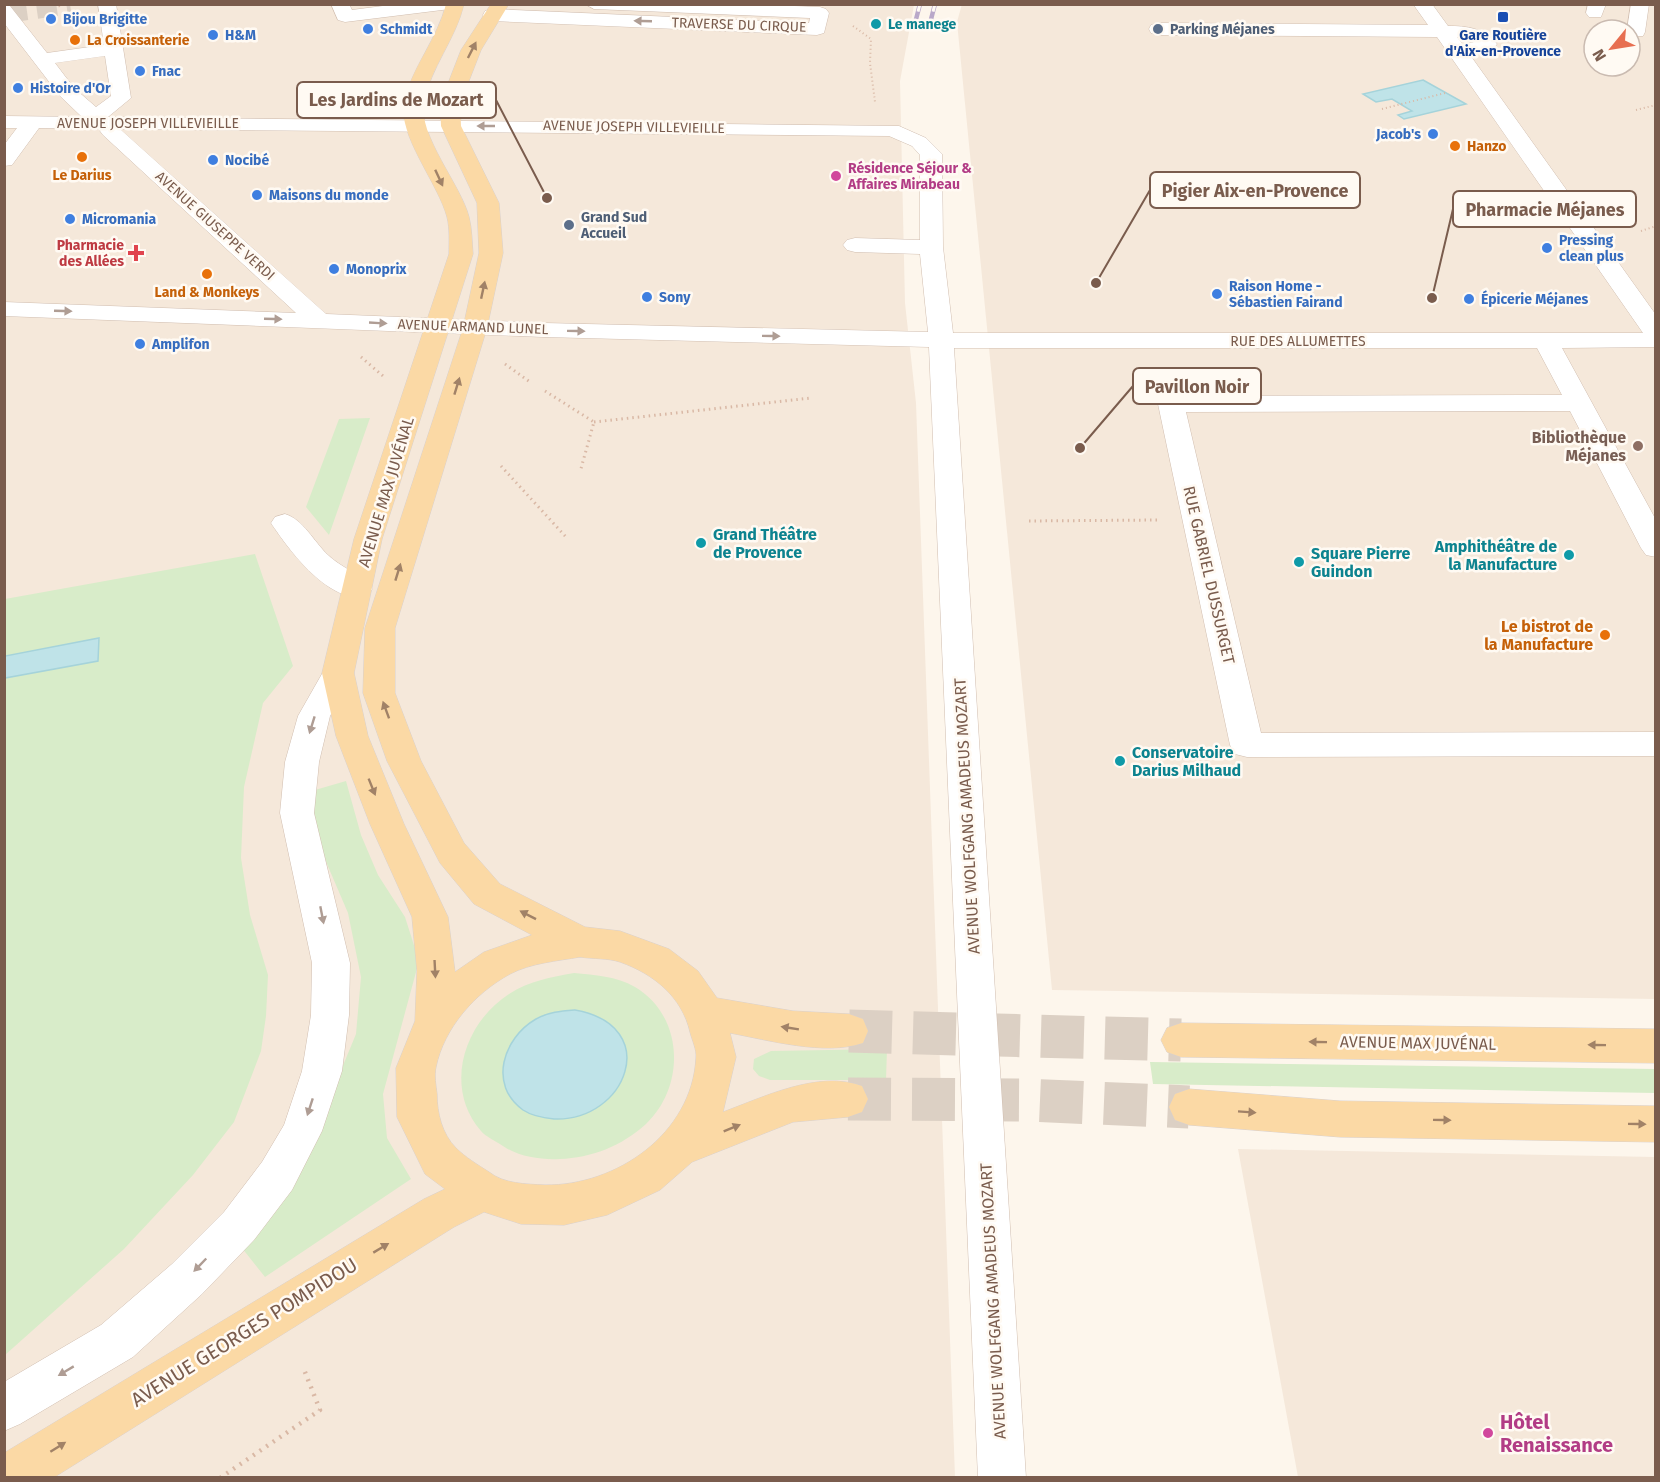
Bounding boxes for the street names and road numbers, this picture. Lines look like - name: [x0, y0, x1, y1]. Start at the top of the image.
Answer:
- street label: TRAVERSE DU CIRQUE: [671, 14, 807, 36]
- street label: AVENUE JOSEPH VILLEVIEILLE: [57, 115, 239, 132]
- street label: AVENUE JOSEPH VILLEVIEILLE: [543, 117, 725, 137]
- street label: AVENUE GIUSEPPE VERDI: [152, 168, 278, 284]
- street label: AVENUE ARMAND LUNEL: [397, 316, 549, 338]
- street label: RUE DES ALLUMETTES: [1230, 333, 1366, 350]
- street label: AVENUE MAX JUVÉNAL: [353, 414, 418, 569]
- street label: RUE GABRIEL DUSSURGET: [1179, 484, 1239, 667]
- street label: AVENUE WOLFGANG AMADEUS MOZART: [950, 677, 984, 954]
- street label: AVENUE MAX JUVÉNAL: [1340, 1031, 1496, 1054]
- street label: AVENUE WOLFGANG AMADEUS MOZART: [976, 1162, 1010, 1439]
- street label: AVENUE GEORGES POMPIDOU: [126, 1252, 362, 1412]

